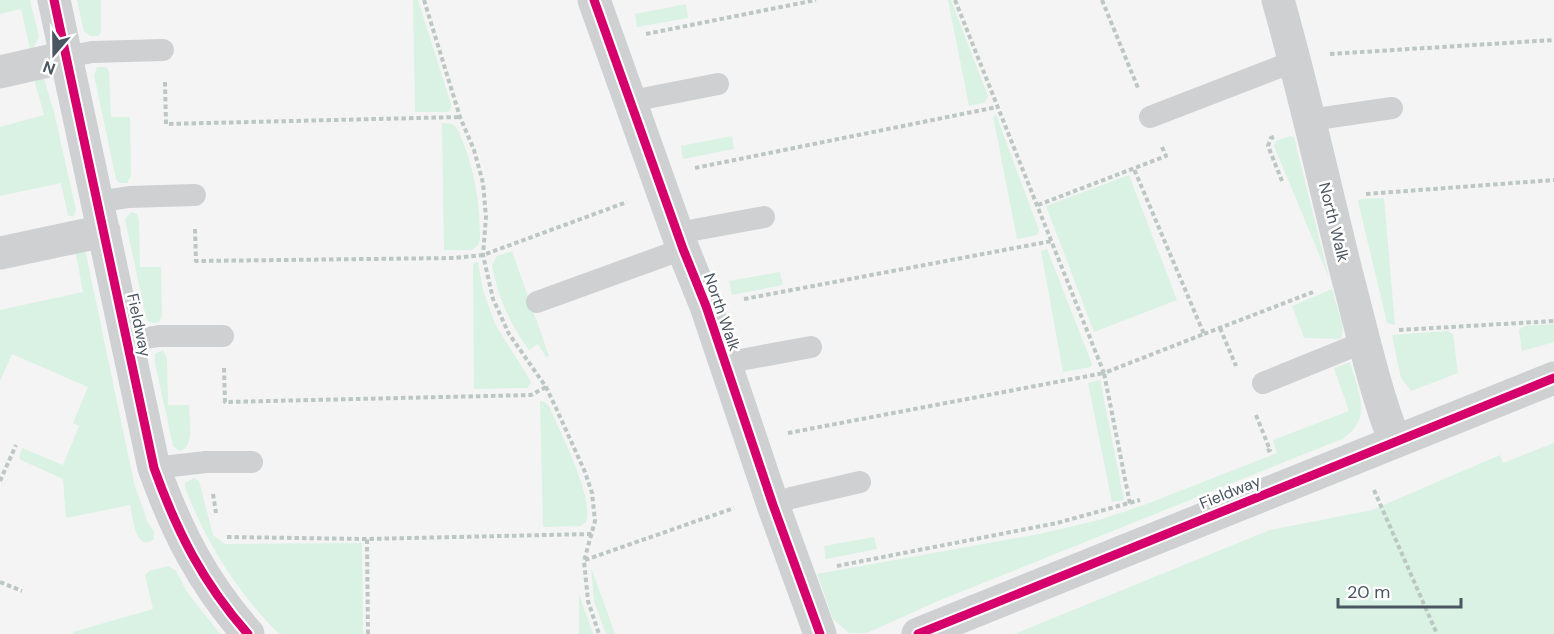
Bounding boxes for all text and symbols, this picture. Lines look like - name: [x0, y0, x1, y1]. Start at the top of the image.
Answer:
- north arrow: [24, 24, 84, 84]
- text: N: [40, 56, 58, 79]
- street label: North Walk: [1314, 180, 1354, 264]
- street label: North Walk: [699, 270, 745, 354]
- street label: Fieldway: [122, 291, 156, 359]
- street label: Fieldway: [1196, 470, 1264, 514]
- scale bar: [1338, 571, 1461, 609]
- text: 20 m: [1347, 580, 1390, 604]

